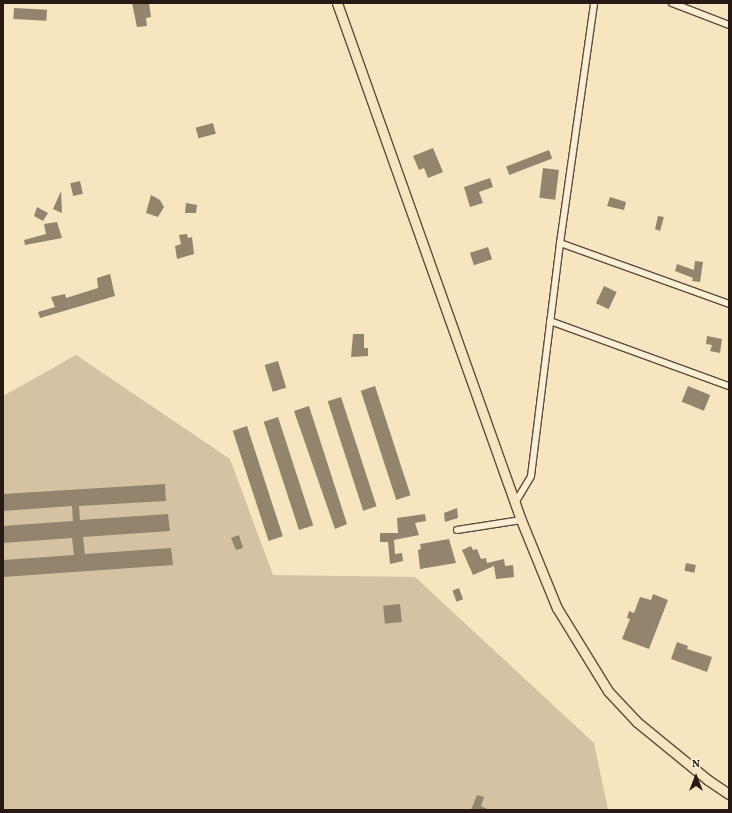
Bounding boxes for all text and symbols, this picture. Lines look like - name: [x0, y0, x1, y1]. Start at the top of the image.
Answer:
- north arrow: [676, 757, 716, 797]
- text: N: [692, 757, 700, 772]

